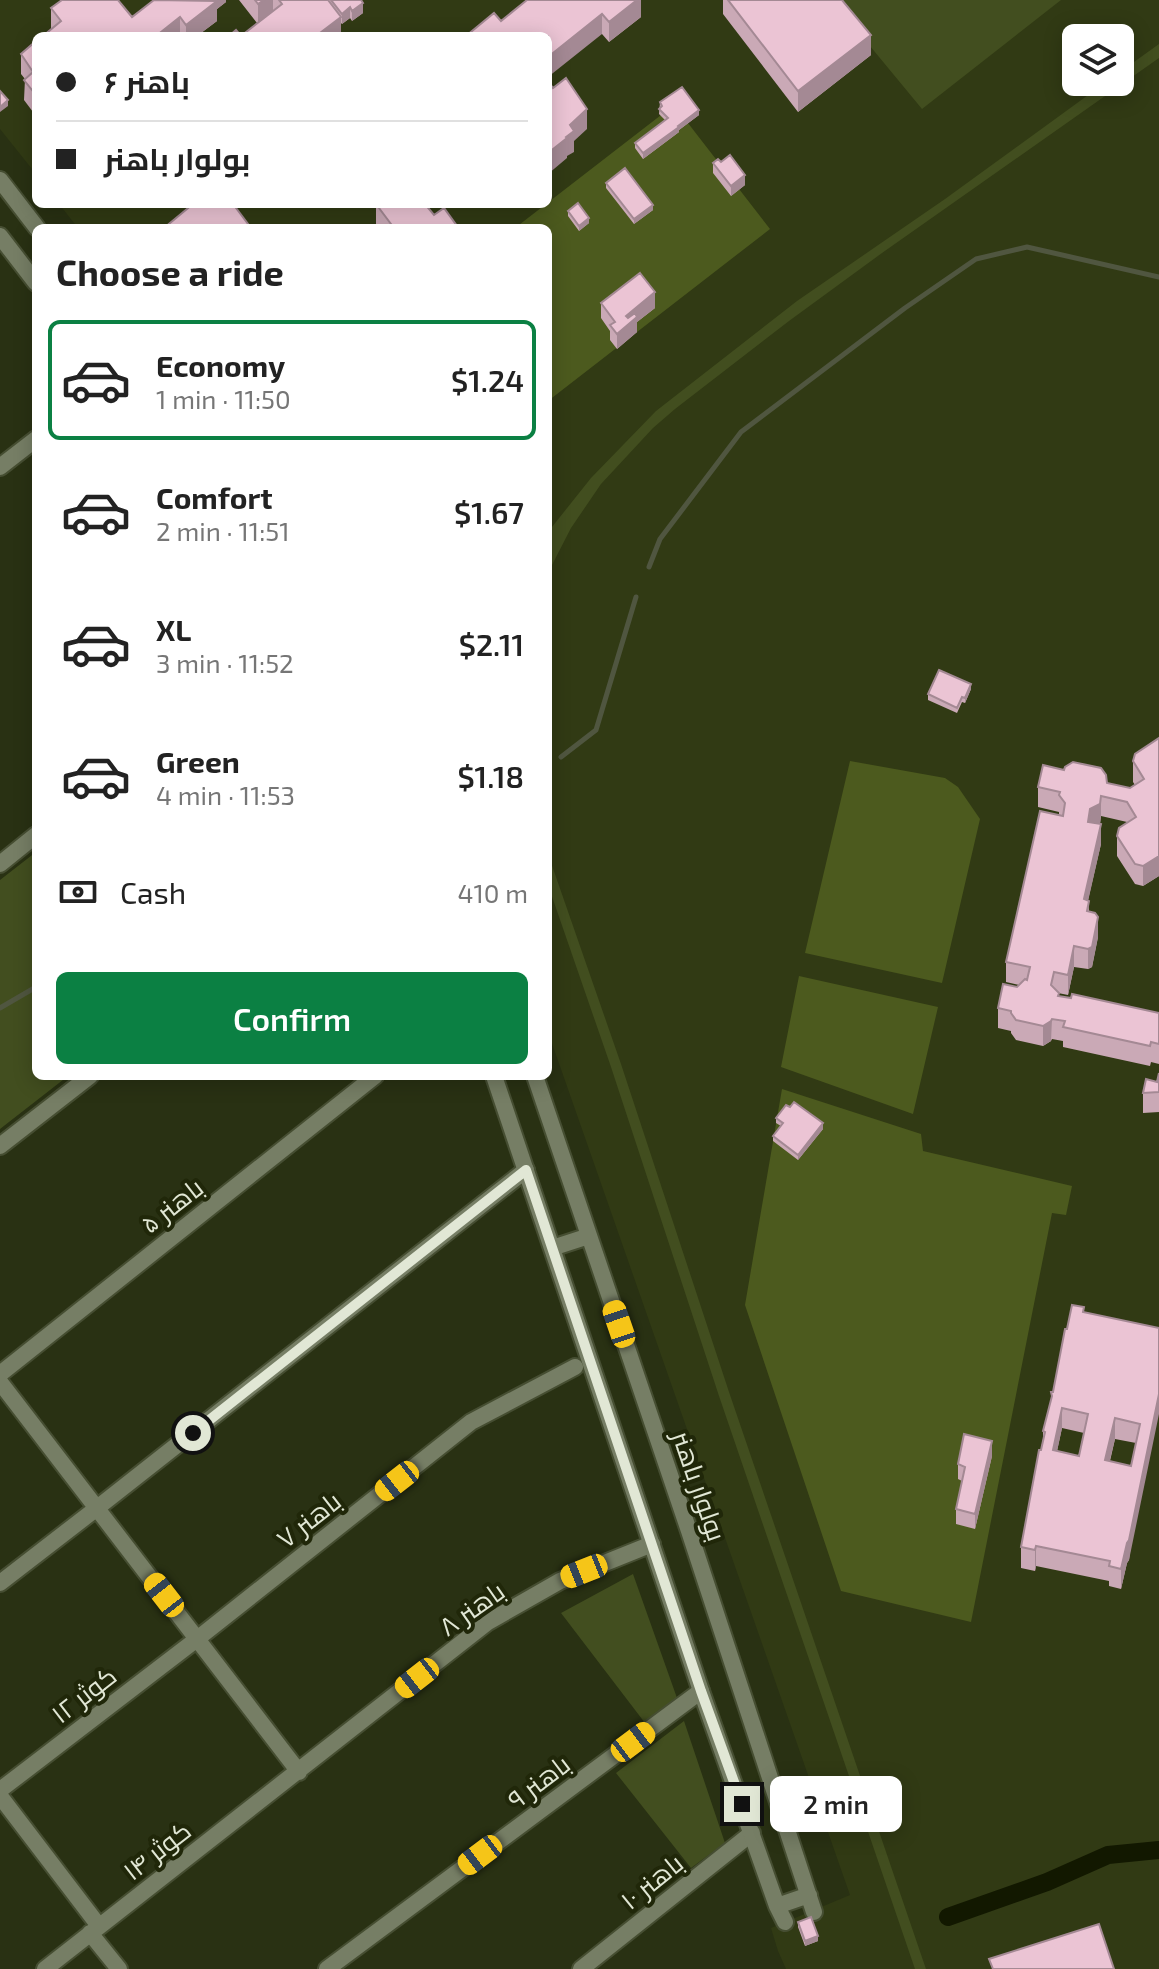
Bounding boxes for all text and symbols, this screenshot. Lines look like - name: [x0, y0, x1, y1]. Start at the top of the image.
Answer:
- map controls: [1062, 24, 1134, 96]
- button: layers: [1062, 24, 1134, 96]
- text: باهنر ۶: [104, 63, 190, 99]
- text: بولوار باهنر: [104, 140, 250, 176]
- text: Choose a ride: [56, 250, 284, 293]
- icon: car: [60, 344, 132, 416]
- text: Economy: [156, 347, 285, 383]
- text: $1.24: [451, 362, 524, 398]
- text: 1 min · 11:50: [156, 383, 291, 414]
- icon: car: [60, 476, 132, 548]
- text: Comfort: [156, 479, 273, 515]
- text: $1.67: [454, 494, 524, 530]
- text: 2 min · 11:51: [156, 515, 290, 546]
- icon: car: [60, 608, 132, 680]
- text: XL: [156, 611, 191, 647]
- text: $2.11: [459, 626, 524, 662]
- text: 3 min · 11:52: [156, 647, 294, 678]
- icon: car: [60, 740, 132, 812]
- text: Green: [156, 743, 240, 779]
- text: $1.18: [457, 758, 524, 794]
- text: 4 min · 11:53: [156, 779, 295, 810]
- icon: cash: [56, 870, 100, 914]
- text: Cash: [120, 874, 186, 910]
- text: 410 m: [457, 877, 528, 908]
- button: Confirm: [56, 972, 528, 1064]
- street label: باهنر ۵: [134, 1171, 209, 1240]
- car: [600, 1297, 638, 1351]
- route start: [175, 1415, 211, 1451]
- street label: بولوار باهنر: [666, 1424, 734, 1545]
- car: [371, 1457, 423, 1505]
- street label: باهنر ۷: [270, 1484, 347, 1554]
- car: [557, 1551, 611, 1591]
- car: [140, 1569, 188, 1621]
- street label: باهنر ۸: [432, 1574, 510, 1642]
- car: [391, 1654, 443, 1702]
- street label: کوثر ۱۲: [45, 1659, 122, 1729]
- car: [607, 1718, 659, 1766]
- street label: باهنر ۹: [501, 1747, 576, 1815]
- callout: 2 min: [770, 1776, 902, 1832]
- route end: [724, 1786, 760, 1822]
- text: 2 min: [803, 1788, 869, 1819]
- street label: کوثر ۱۴: [116, 1814, 197, 1887]
- car: [454, 1831, 506, 1879]
- street label: باهنر ۱۰: [614, 1846, 689, 1916]

